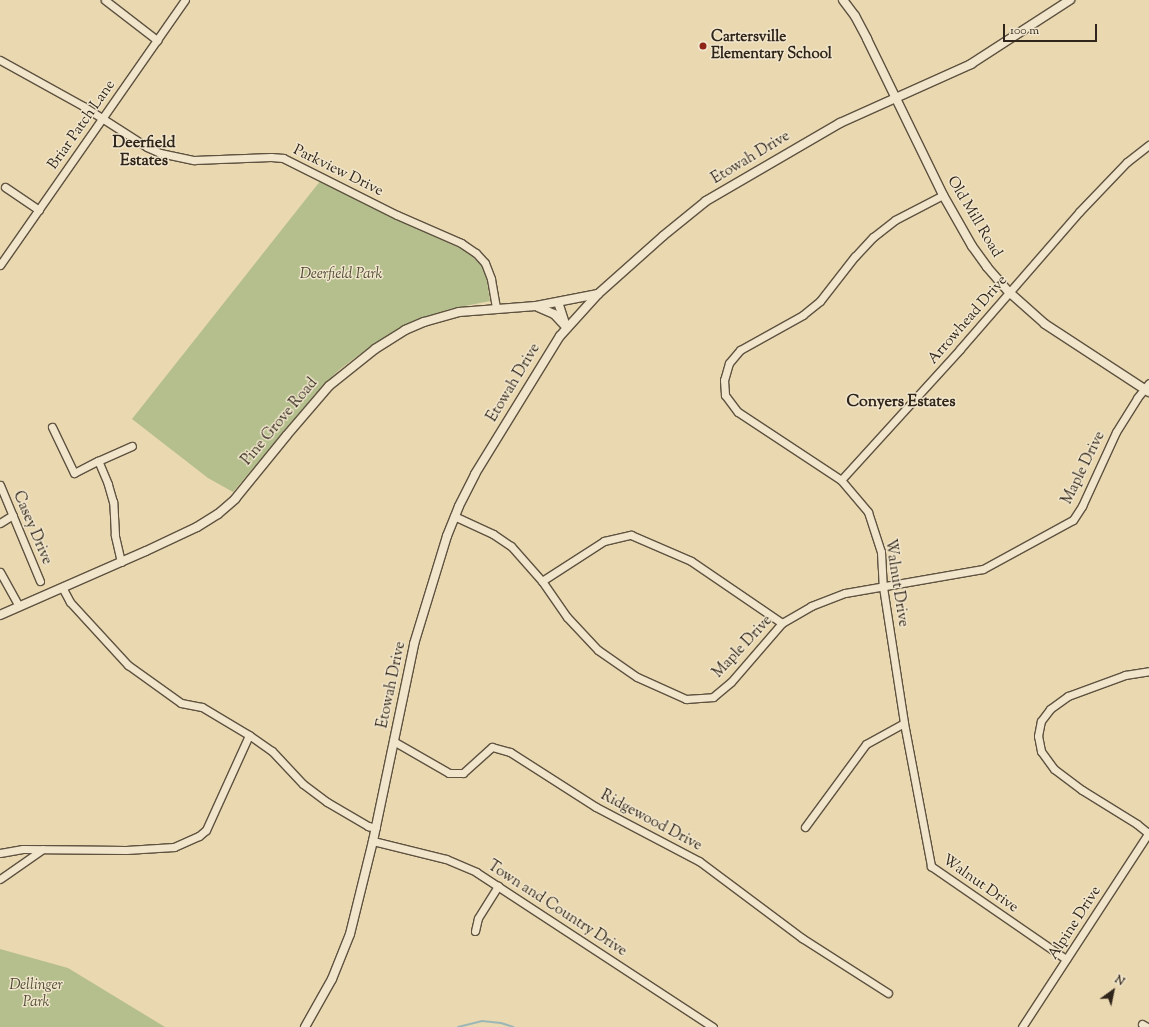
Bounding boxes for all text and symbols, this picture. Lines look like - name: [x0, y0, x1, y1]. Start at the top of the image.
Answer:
- scale bar: [1005, 16, 1099, 42]
- text: 100 m: [1010, 22, 1039, 40]
- place label: Cartersville Elementary School: [711, 28, 832, 63]
- marker: Cartersville Elementary School: [698, 41, 708, 51]
- street label: Briar Patch Lane: [44, 77, 120, 173]
- street label: Etowah Drive: [709, 128, 793, 188]
- district label: Deerfield Estates: [113, 134, 175, 172]
- street label: Parkview Drive: [290, 141, 386, 201]
- street label: Old Mill Road: [943, 173, 1005, 261]
- park label: Deerfield Park: [300, 266, 382, 284]
- street label: Arrowhead Drive: [924, 272, 1012, 368]
- street label: Etowah Drive: [484, 341, 544, 425]
- street label: Pine Grove Road: [238, 375, 322, 469]
- district label: Conyers Estates: [847, 393, 955, 413]
- street label: Maple Drive: [1059, 429, 1109, 507]
- street label: Casey Drive: [8, 488, 56, 568]
- street label: Walnut Drive: [880, 538, 912, 628]
- street label: Maple Drive: [709, 612, 777, 682]
- street label: Etowah Drive: [374, 640, 410, 730]
- street label: Ridgewood Drive: [597, 787, 705, 855]
- street label: Walnut Drive: [939, 851, 1021, 917]
- street label: Town and Country Drive: [484, 857, 630, 961]
- street label: Alpine Drive: [1045, 883, 1105, 963]
- north arrow: [1093, 971, 1133, 1011]
- text: N: [1111, 972, 1128, 990]
- park label: Dellinger Park: [9, 976, 63, 1011]

